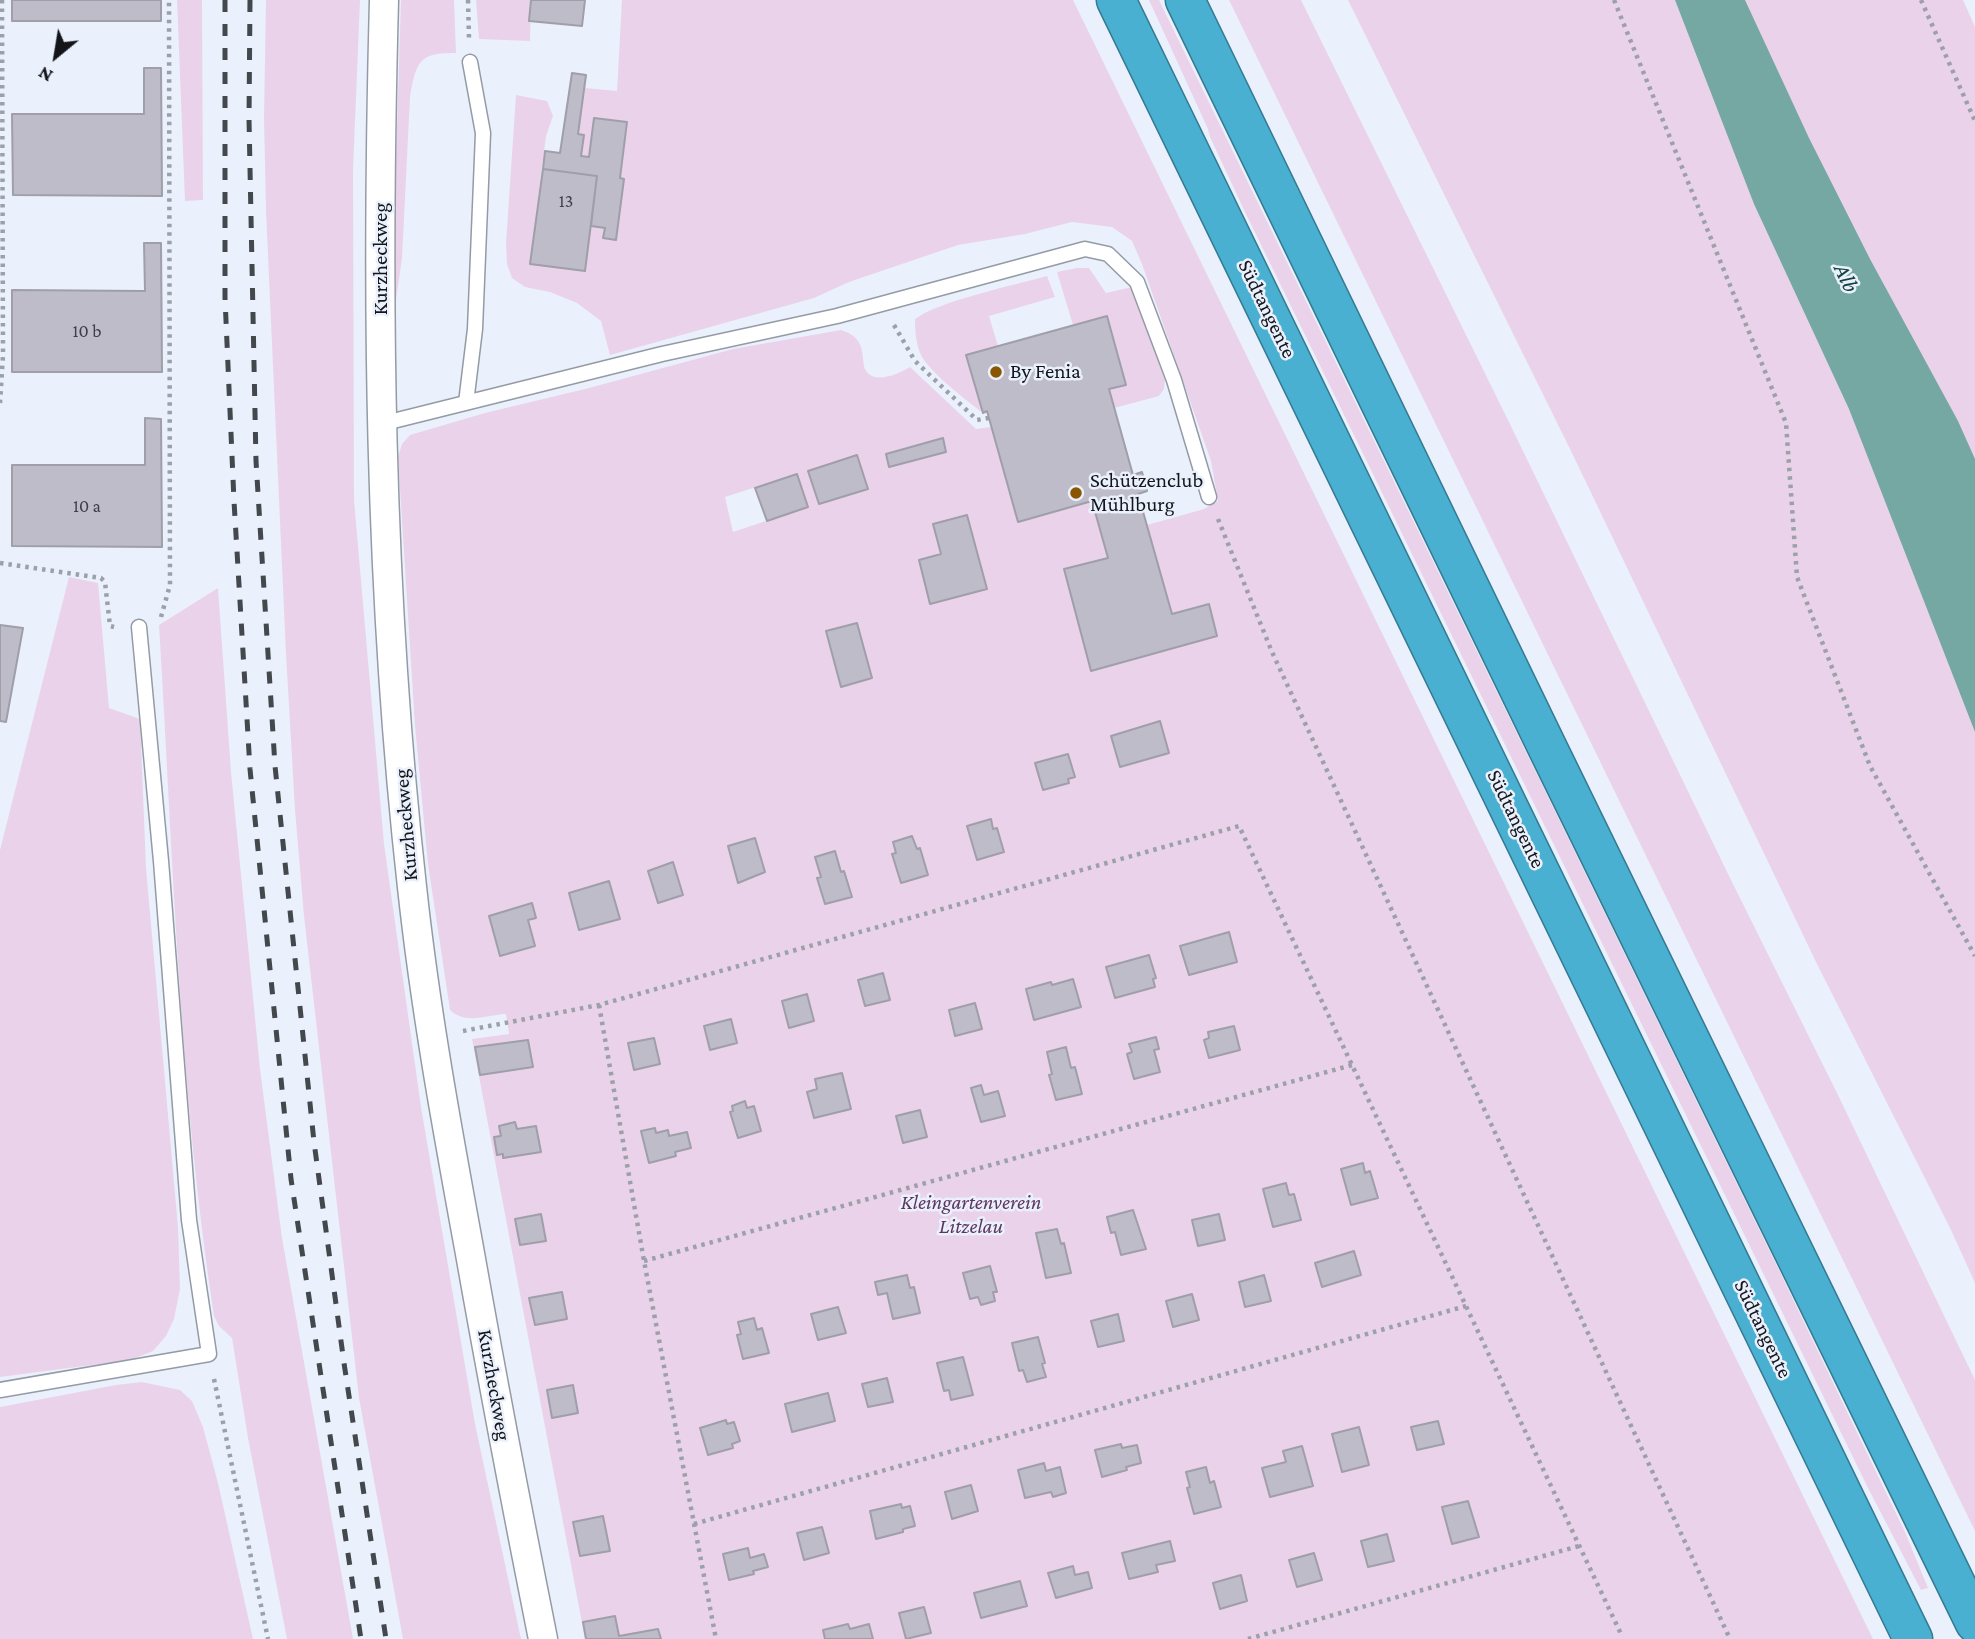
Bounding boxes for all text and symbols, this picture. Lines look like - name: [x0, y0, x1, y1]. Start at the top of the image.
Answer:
- north arrow: [21, 21, 91, 91]
- text: N: [34, 62, 56, 87]
- house number: 13: [559, 190, 573, 212]
- street label: Kurzheckweg: [368, 203, 394, 315]
- street label: Südtangente: [1232, 256, 1302, 362]
- water label: Alb: [1827, 259, 1865, 297]
- house number: 10 b: [73, 320, 101, 342]
- place label: By Fenia: [1010, 359, 1081, 385]
- marker: By Fenia: [988, 364, 1004, 380]
- place label: Schützenclub Mühlburg: [1090, 468, 1203, 518]
- marker: Schützenclub Mühlburg: [1068, 485, 1084, 501]
- house number: 10 a: [73, 495, 101, 517]
- street label: Südtangente: [1481, 766, 1551, 872]
- street label: Kurzheckweg: [389, 768, 423, 882]
- park label: Kleingartenverein Litzelau: [901, 1190, 1041, 1240]
- street label: Südtangente: [1728, 1276, 1798, 1382]
- street label: Kurzheckweg: [472, 1327, 516, 1443]

